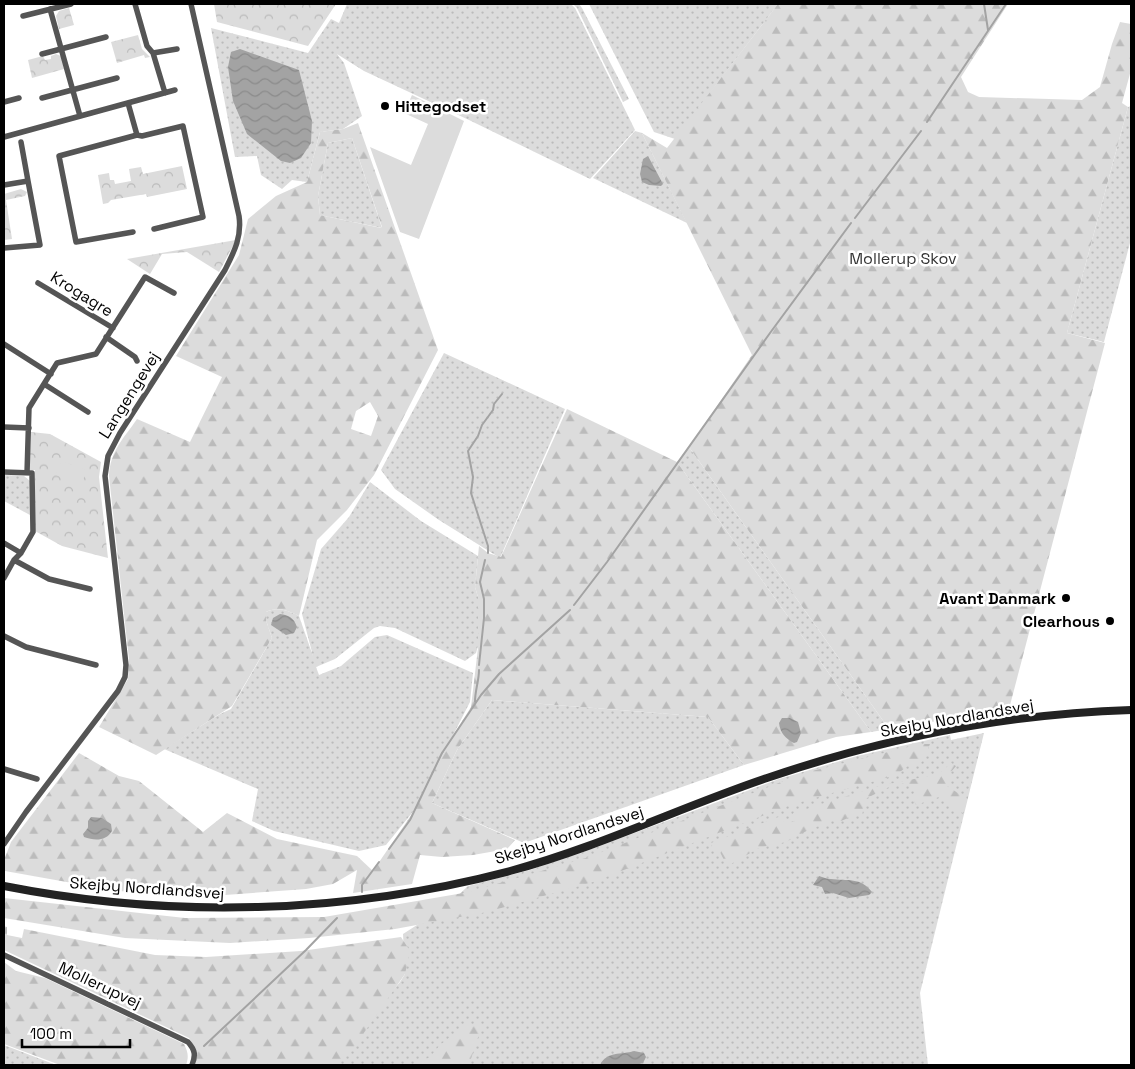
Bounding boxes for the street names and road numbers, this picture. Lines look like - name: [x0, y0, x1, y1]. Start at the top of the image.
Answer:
- street label: Krogagre: [47, 267, 117, 321]
- street label: Langengevej: [94, 348, 164, 442]
- street label: Skejby Nordlandsvej: [879, 694, 1035, 742]
- street label: Skejby Nordlandsvej: [492, 801, 646, 869]
- street label: Skejby Nordlandsvej: [69, 872, 225, 904]
- street label: Mollerupvej: [55, 957, 145, 1013]

